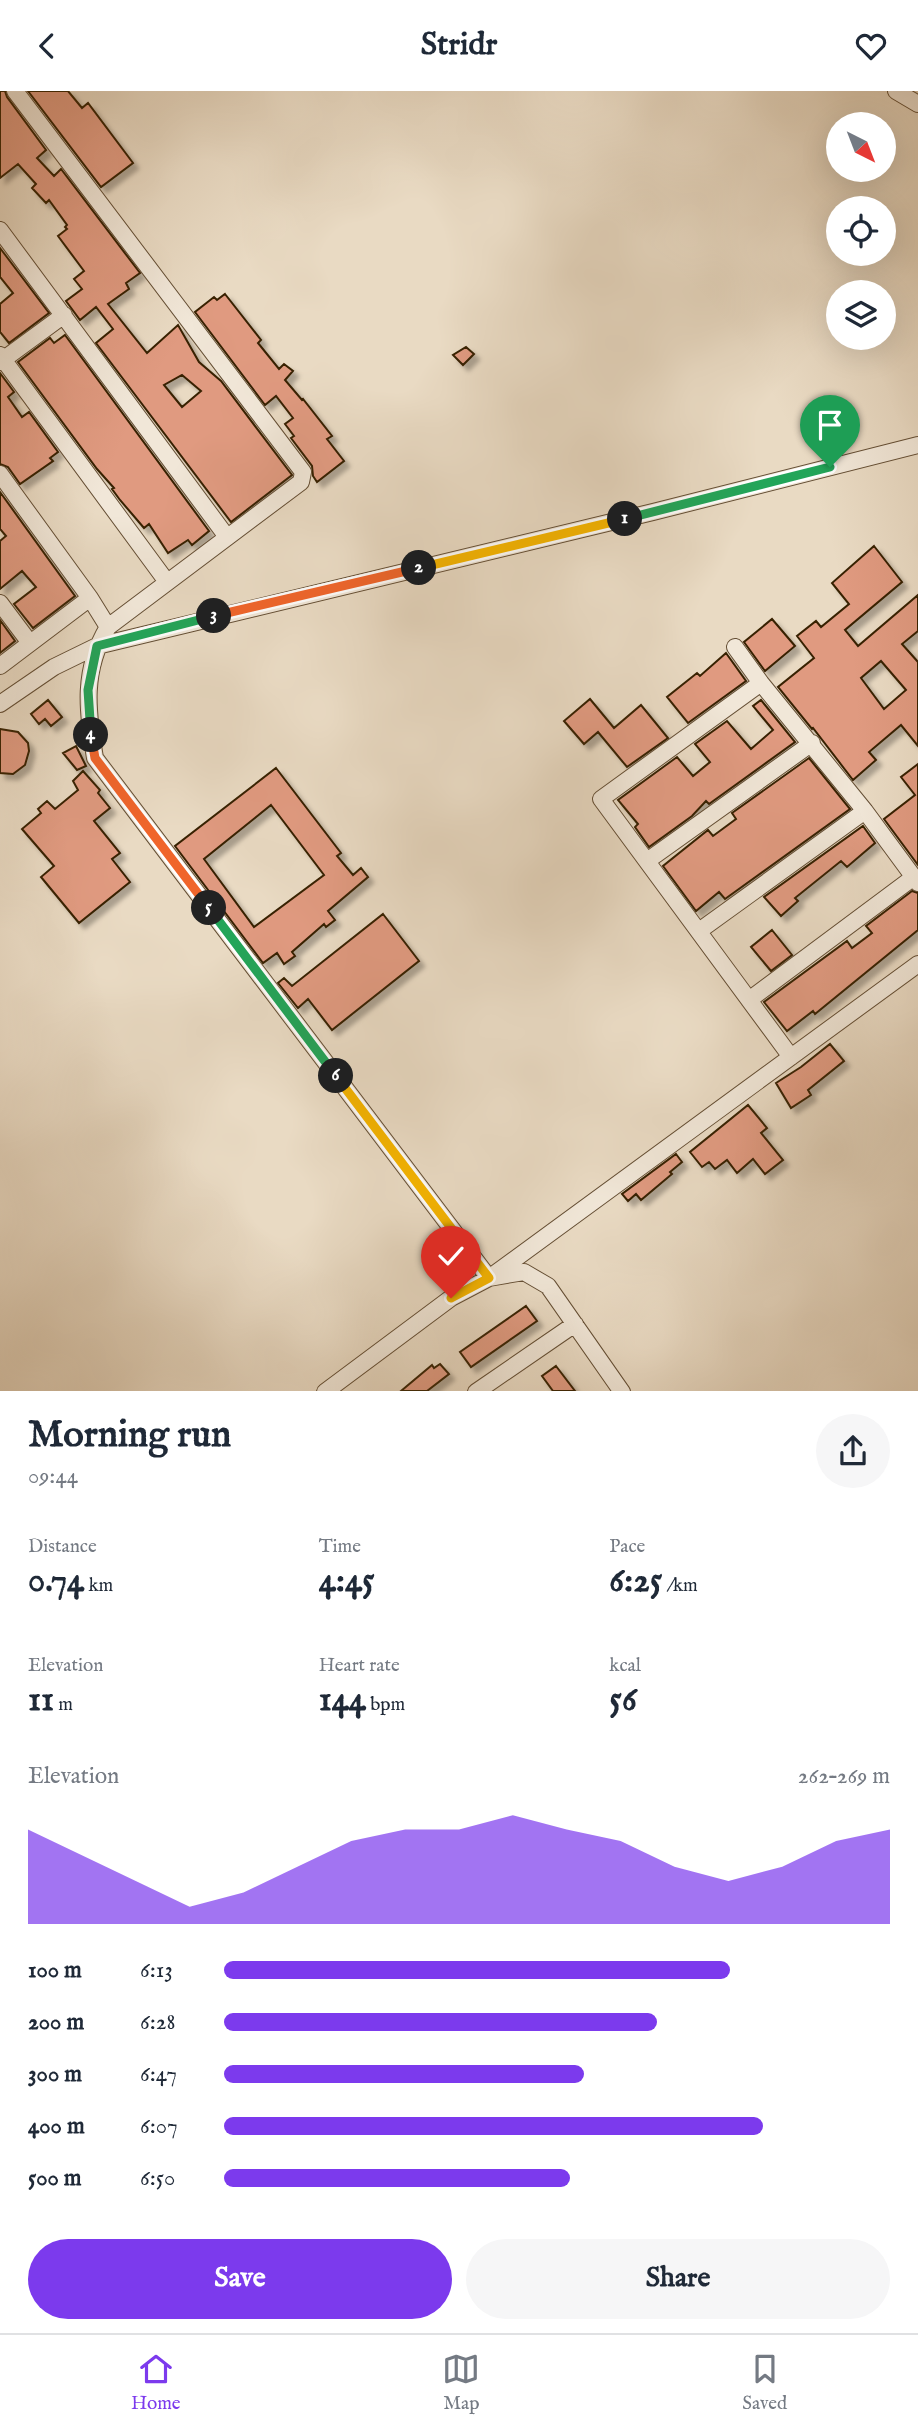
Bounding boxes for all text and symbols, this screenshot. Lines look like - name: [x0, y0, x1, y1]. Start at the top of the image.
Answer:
- text: Stridr: [421, 25, 497, 66]
- icon: back: [28, 27, 66, 65]
- icon: heart: [852, 27, 890, 65]
- north arrow: [826, 112, 896, 182]
- map controls: [826, 112, 896, 350]
- button: locate: [826, 196, 896, 266]
- button: layers: [826, 280, 896, 350]
- pin: [800, 395, 860, 467]
- icon: arrive: [811, 406, 849, 444]
- pin: 1: [608, 501, 642, 537]
- text: 1: [621, 506, 628, 530]
- pin: 2: [402, 551, 436, 585]
- text: 2: [414, 555, 423, 579]
- pin: 3: [196, 599, 232, 633]
- text: 3: [210, 603, 217, 627]
- pin: 4: [74, 717, 108, 753]
- text: 4: [86, 722, 95, 746]
- pin: 5: [192, 891, 227, 925]
- text: 5: [205, 895, 212, 919]
- pin: 6: [318, 1059, 354, 1093]
- text: 6: [331, 1063, 340, 1087]
- pin: [421, 1226, 481, 1298]
- icon: check: [432, 1237, 470, 1275]
- text: Morning run: [28, 1412, 231, 1460]
- button: share: [816, 1414, 890, 1488]
- text: 09:44: [28, 1462, 78, 1491]
- text: Distance: [28, 1535, 97, 1559]
- text: Time: [319, 1535, 361, 1559]
- text: Pace: [609, 1535, 645, 1559]
- text: 0.74: [28, 1559, 84, 1604]
- text: 4:45: [319, 1559, 375, 1604]
- text: 6:25: [609, 1559, 662, 1604]
- text: km: [84, 1574, 113, 1598]
- text: /km: [662, 1574, 698, 1598]
- text: Elevation: [28, 1654, 103, 1678]
- text: Heart rate: [319, 1654, 400, 1678]
- text: kcal: [609, 1654, 641, 1678]
- text: 11: [28, 1678, 54, 1723]
- text: 144: [319, 1678, 366, 1723]
- text: 56: [609, 1678, 637, 1723]
- text: m: [54, 1693, 73, 1717]
- text: bpm: [366, 1693, 405, 1717]
- text: Elevation: [28, 1762, 119, 1791]
- text: 262–269 m: [798, 1762, 890, 1791]
- text: 100 m: [28, 1956, 82, 1985]
- text: 6:13: [140, 1956, 173, 1985]
- text: 200 m: [28, 2008, 84, 2037]
- text: 6:28: [140, 2008, 176, 2037]
- text: 300 m: [28, 2060, 82, 2089]
- text: 6:47: [140, 2060, 177, 2089]
- text: 400 m: [28, 2112, 85, 2141]
- text: 6:07: [140, 2112, 178, 2141]
- text: 500 m: [28, 2164, 82, 2193]
- text: 6:50: [140, 2164, 175, 2193]
- button: Save: [28, 2239, 452, 2319]
- button: Share: [466, 2239, 890, 2319]
- tab: Home: [131, 2350, 181, 2416]
- tab: Map: [442, 2350, 480, 2416]
- tab: Saved: [742, 2350, 787, 2416]

